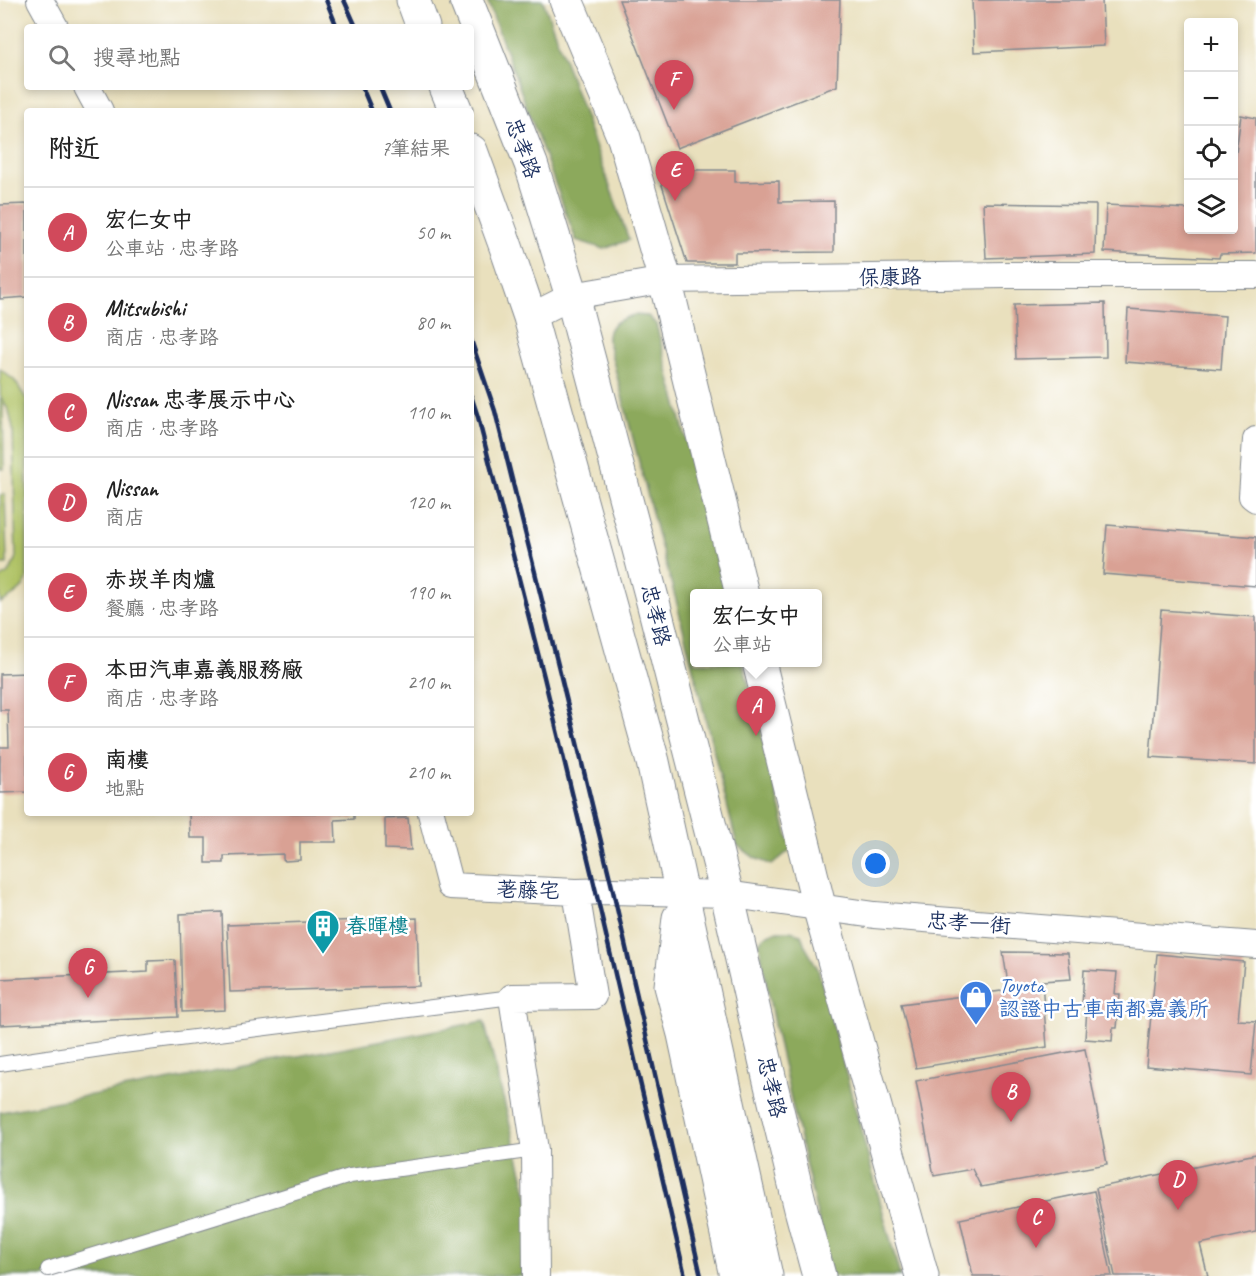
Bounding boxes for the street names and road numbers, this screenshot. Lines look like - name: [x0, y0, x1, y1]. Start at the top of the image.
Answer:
- street label: 忠孝路: [500, 114, 546, 182]
- street label: 保康路: [858, 263, 922, 291]
- street label: 忠孝路: [636, 581, 676, 649]
- street label: 荖藤宅: [496, 876, 560, 904]
- street label: 忠孝一街: [926, 907, 1012, 939]
- street label: 忠孝路: [752, 1053, 792, 1121]

